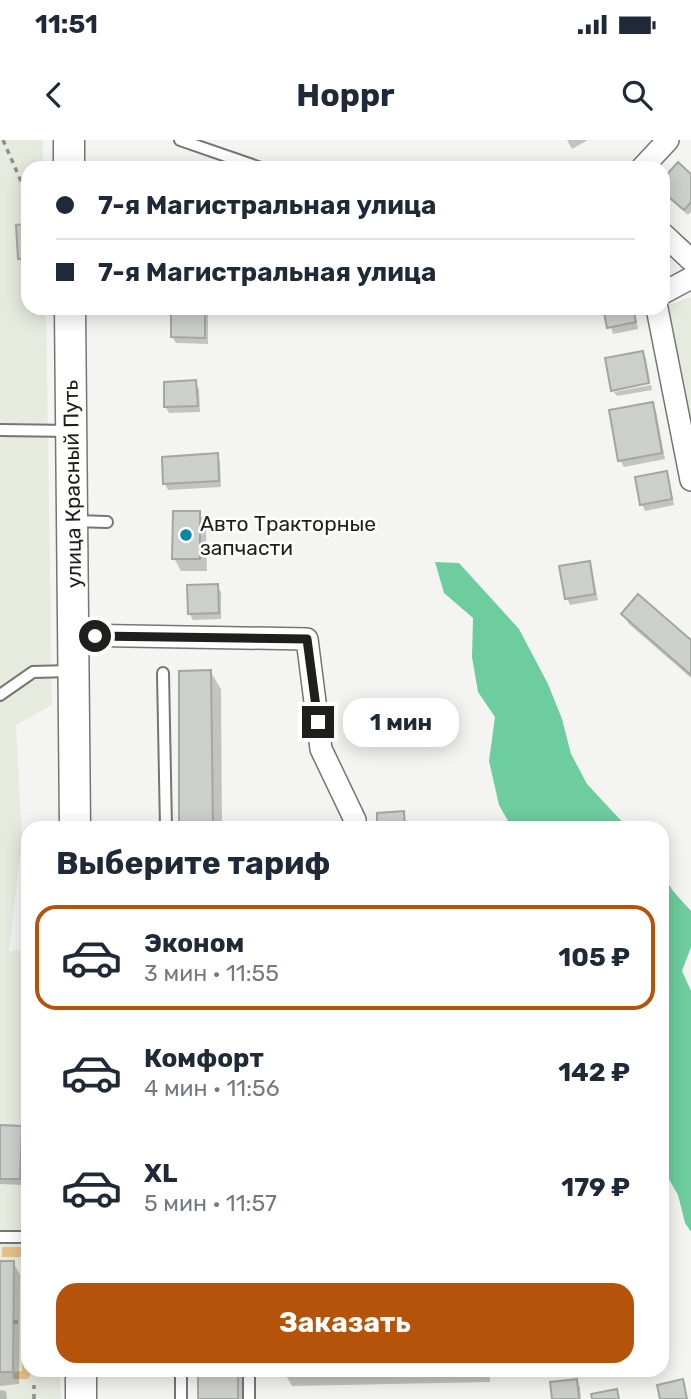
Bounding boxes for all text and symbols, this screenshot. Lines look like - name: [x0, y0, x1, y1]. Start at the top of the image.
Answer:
- text: 11:51: [35, 9, 98, 40]
- icon: back: [35, 76, 73, 114]
- text: Hoppr: [296, 76, 395, 114]
- icon: search: [618, 76, 656, 114]
- text: 7-я Магистральная улица: [98, 190, 436, 221]
- text: 7-я Магистральная улица: [98, 257, 436, 288]
- street label: улица Красный Путь: [58, 380, 86, 588]
- place label: Авто Тракторные запчасти: [200, 511, 376, 560]
- marker: Авто Тракторные запчасти: [178, 527, 194, 543]
- route start: [79, 620, 111, 652]
- callout: 1 мин: [342, 698, 458, 746]
- route end: [302, 706, 334, 738]
- text: 1 мин: [370, 708, 432, 736]
- text: Выберите тариф: [56, 844, 330, 882]
- icon: car: [60, 926, 123, 989]
- text: Эконом: [144, 928, 244, 959]
- text: 105 ₽: [558, 942, 630, 973]
- text: 3 мин · 11:55: [144, 959, 279, 987]
- icon: car: [60, 1041, 123, 1104]
- text: Комфорт: [144, 1043, 264, 1074]
- text: 142 ₽: [558, 1057, 630, 1088]
- text: 4 мин · 11:56: [144, 1074, 280, 1102]
- icon: car: [60, 1156, 123, 1219]
- text: XL: [144, 1158, 177, 1189]
- text: 179 ₽: [561, 1172, 630, 1203]
- text: 5 мин · 11:57: [144, 1189, 277, 1217]
- button: Заказать: [56, 1283, 634, 1363]

